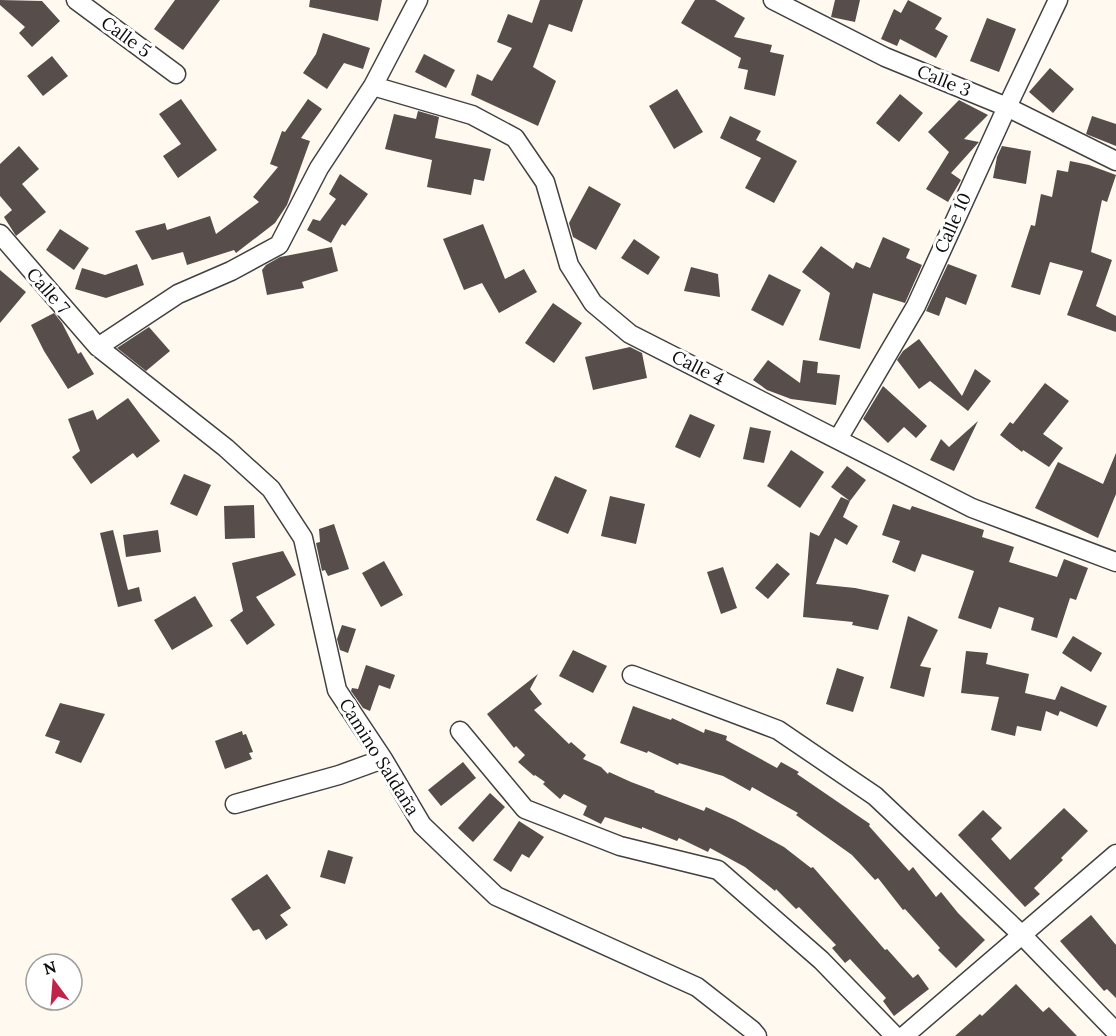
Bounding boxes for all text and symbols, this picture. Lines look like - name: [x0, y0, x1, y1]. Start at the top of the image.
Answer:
- street label: Calle 5: [97, 11, 156, 62]
- street label: Calle 3: [914, 59, 975, 102]
- street label: Calle 10: [929, 189, 976, 257]
- street label: Calle 7: [22, 263, 75, 319]
- street label: Calle 4: [668, 345, 729, 391]
- street label: Camino Saldaña: [334, 694, 425, 820]
- north arrow: [24, 952, 84, 1012]
- text: N: [41, 956, 59, 979]

